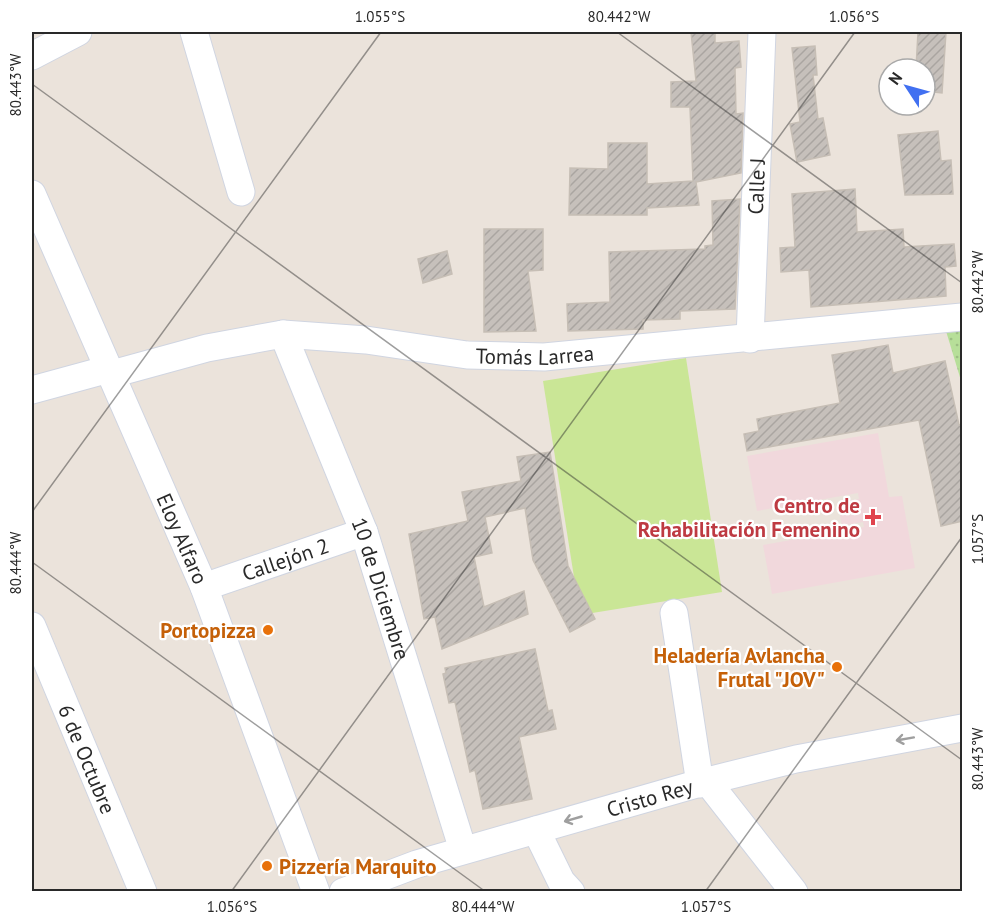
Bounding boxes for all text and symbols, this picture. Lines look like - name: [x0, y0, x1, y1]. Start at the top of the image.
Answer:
- text: 1.055°S: [355, 7, 405, 26]
- text: 80.442°W: [588, 7, 651, 26]
- text: 1.056°S: [829, 7, 879, 26]
- text: 80.443°W: [6, 53, 25, 116]
- north arrow: [877, 57, 937, 117]
- text: N: [884, 68, 906, 88]
- street label: Calle J: [741, 157, 771, 215]
- text: 80.442°W: [968, 250, 987, 313]
- street label: Tomás Larrea: [475, 339, 595, 371]
- street label: Eloy Alfaro: [151, 489, 214, 588]
- place label: Centro de Rehabilitación Femenino: [638, 492, 860, 543]
- marker: Centro de Rehabilitación Femenino: [864, 508, 882, 526]
- street label: 10 de Diciembre: [346, 513, 416, 663]
- text: 1.057°S: [968, 514, 987, 564]
- text: 80.444°W: [6, 531, 25, 594]
- street label: Callejón 2: [238, 532, 332, 587]
- place label: Portopizza: [160, 617, 256, 644]
- marker: Portopizza: [261, 623, 275, 637]
- place label: Heladería Avlancha Frutal "JOV": [654, 642, 825, 693]
- marker: Heladería Avlancha Frutal "JOV": [830, 660, 844, 674]
- street label: 6 de Octubre: [53, 700, 122, 818]
- text: 80.443°W: [968, 727, 987, 790]
- one-way arrow: [896, 733, 915, 744]
- street label: Cristo Rey: [603, 772, 696, 823]
- one-way arrow: [564, 814, 583, 826]
- place label: Pizzería Marquito: [279, 853, 436, 880]
- marker: Pizzería Marquito: [260, 859, 274, 873]
- text: 1.056°S: [207, 897, 257, 916]
- text: 80.444°W: [452, 897, 515, 916]
- text: 1.057°S: [681, 897, 731, 916]

